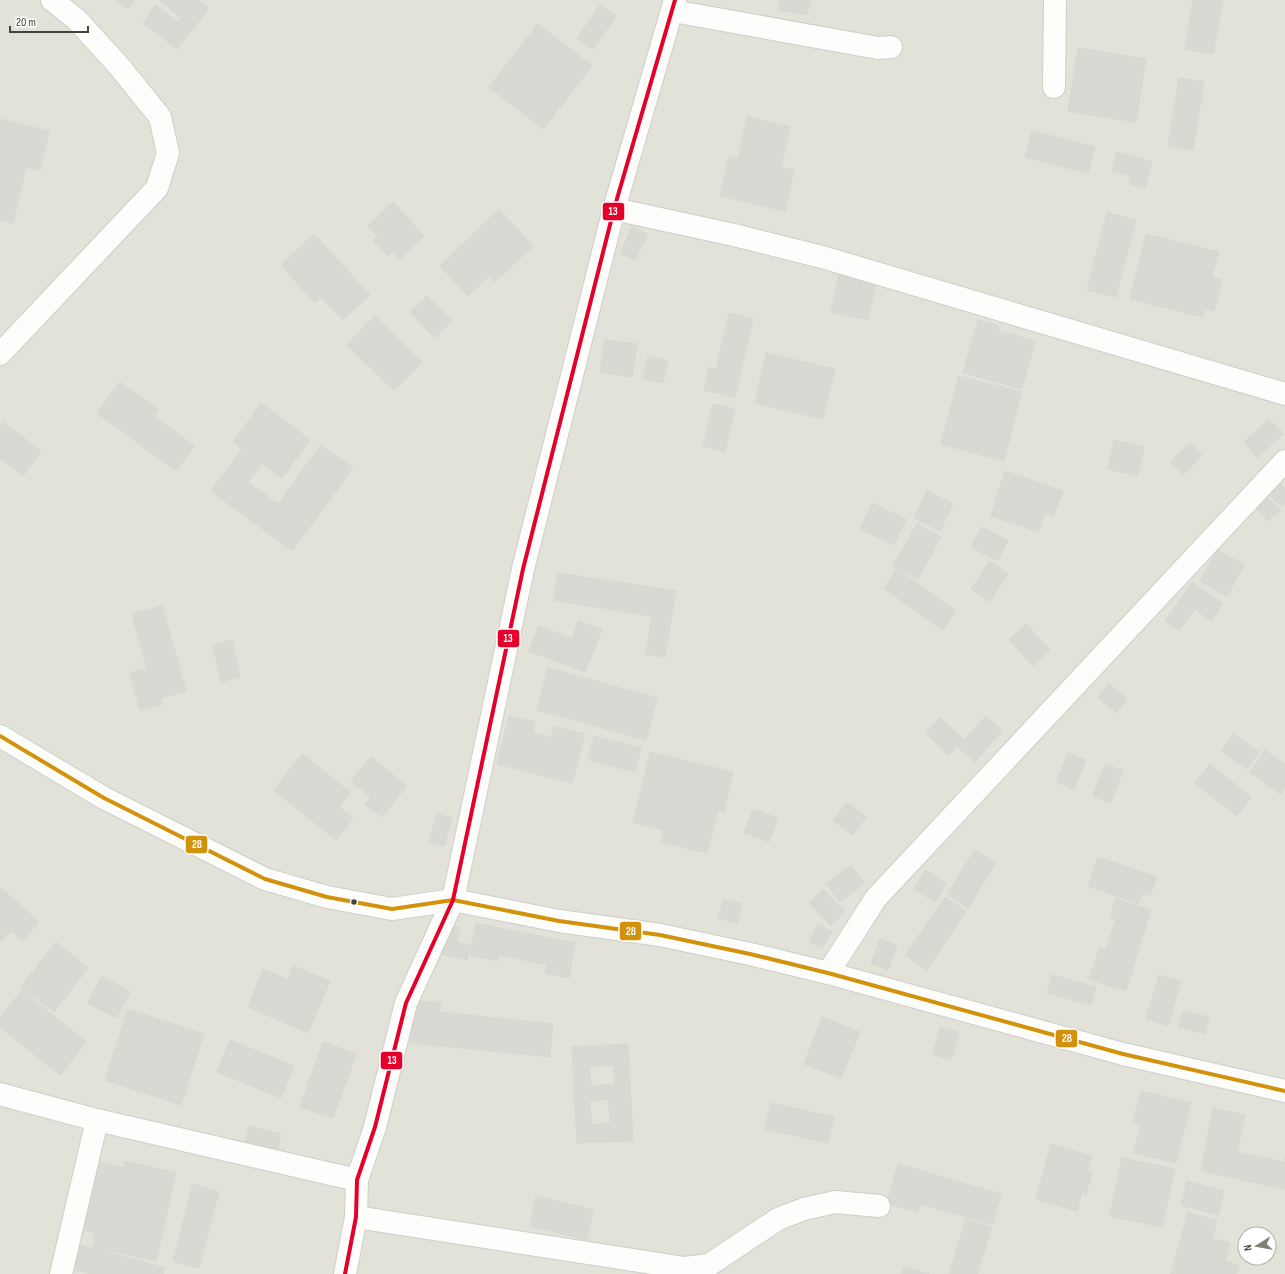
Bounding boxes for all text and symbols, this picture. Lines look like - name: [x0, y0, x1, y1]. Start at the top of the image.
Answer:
- scale bar: [10, 8, 88, 34]
- text: 20 m: [16, 15, 36, 30]
- line badge: 13: [602, 202, 625, 221]
- text: 13: [608, 205, 618, 218]
- line badge: 13: [497, 629, 520, 648]
- text: 13: [503, 632, 513, 645]
- line badge: 28: [185, 835, 208, 854]
- text: 28: [192, 838, 202, 851]
- unlabelled marker: [349, 897, 359, 907]
- line badge: 28: [619, 921, 642, 941]
- text: 28: [626, 925, 636, 938]
- line badge: 28: [1055, 1029, 1078, 1048]
- text: 28: [1062, 1032, 1072, 1045]
- line badge: 13: [380, 1051, 403, 1070]
- text: 13: [387, 1054, 397, 1067]
- north arrow: [1237, 1226, 1277, 1266]
- text: N: [1241, 1244, 1255, 1252]

